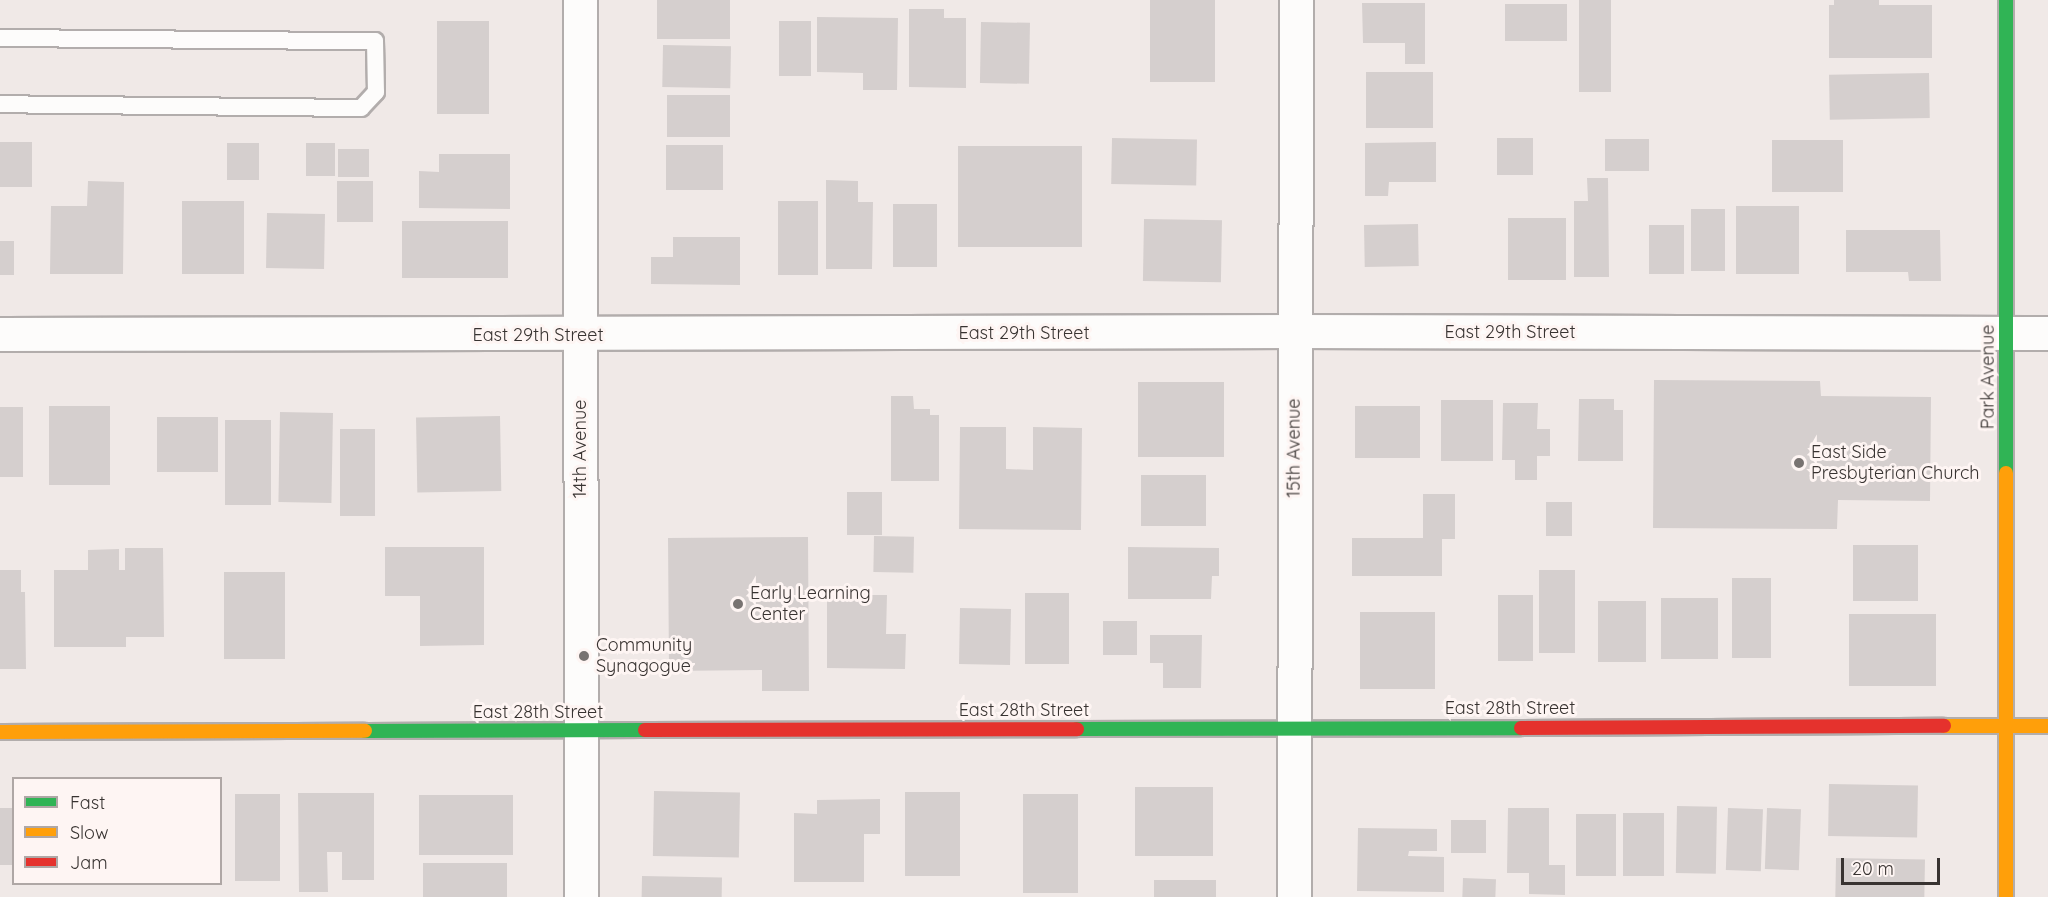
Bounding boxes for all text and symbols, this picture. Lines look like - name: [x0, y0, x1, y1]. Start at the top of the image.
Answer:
- street label: East 29th Street: [1444, 321, 1576, 343]
- street label: East 29th Street: [958, 322, 1090, 344]
- street label: East 29th Street: [472, 324, 604, 346]
- street label: Park Avenue: [1977, 325, 1999, 429]
- street label: 15th Avenue: [1283, 398, 1305, 498]
- street label: 14th Avenue: [569, 400, 591, 498]
- place label: East Side Presbyterian Church: [1811, 442, 1979, 484]
- marker: East Side Presbyterian Church: [1792, 456, 1806, 470]
- place label: Early Learning Center: [750, 583, 871, 626]
- marker: Early Learning Center: [731, 597, 745, 611]
- place label: Community Synagogue: [596, 635, 692, 678]
- marker: Community Synagogue: [577, 649, 591, 663]
- street label: East 28th Street: [1445, 697, 1575, 719]
- street label: East 28th Street: [959, 699, 1089, 721]
- street label: East 28th Street: [473, 701, 603, 723]
- legend: [12, 777, 222, 885]
- text: Fast: [70, 791, 105, 814]
- text: Slow: [70, 821, 108, 844]
- scale bar: [1844, 846, 1943, 884]
- text: Jam: [70, 851, 108, 874]
- text: 20 m: [1852, 857, 1894, 880]

